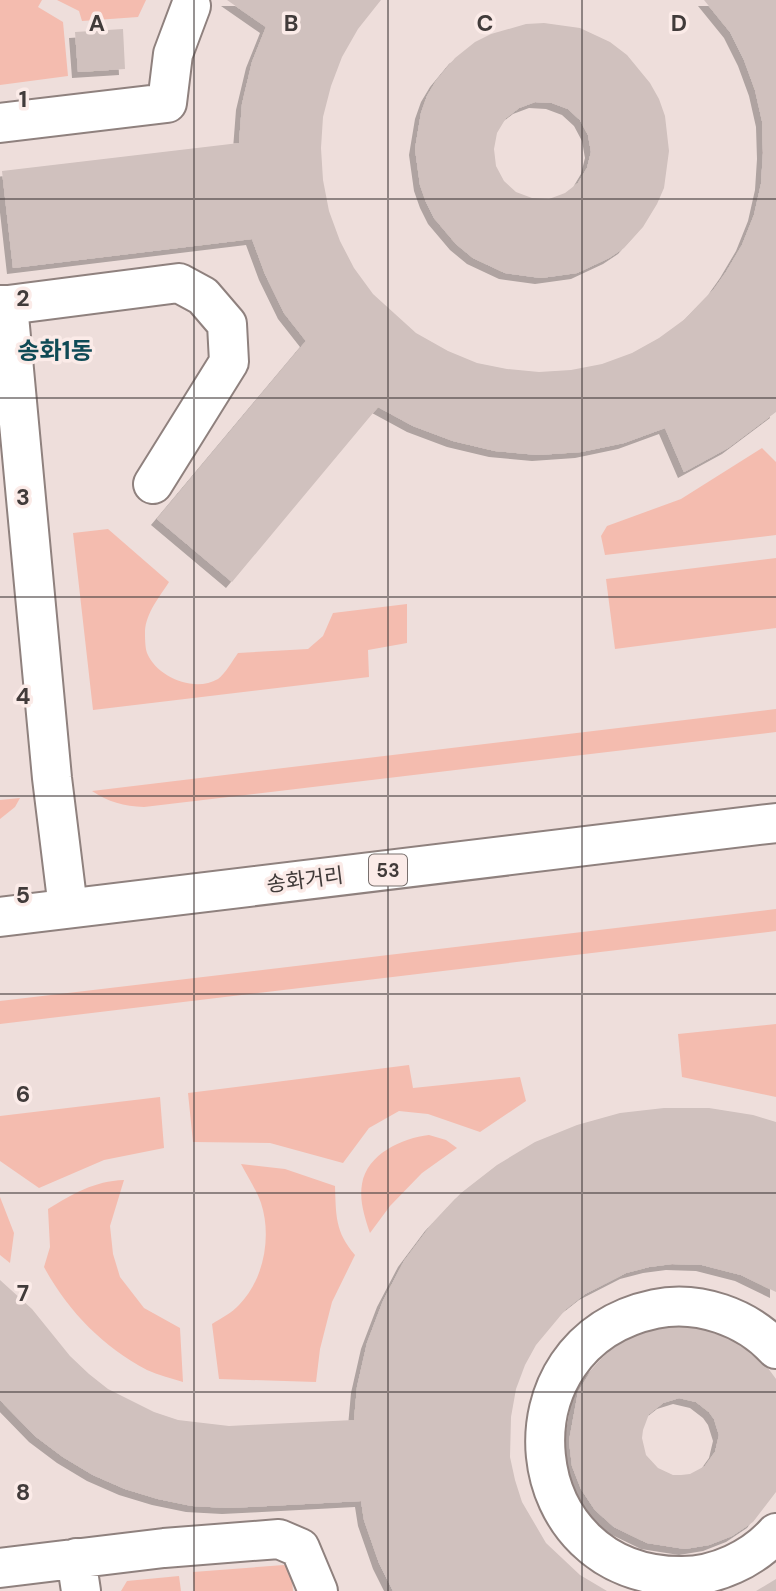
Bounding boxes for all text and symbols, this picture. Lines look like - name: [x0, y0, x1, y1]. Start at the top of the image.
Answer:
- text: A: [89, 8, 105, 38]
- text: B: [284, 8, 298, 38]
- text: C: [477, 8, 493, 38]
- text: D: [671, 8, 687, 38]
- text: 1: [19, 84, 27, 114]
- text: 2: [16, 283, 30, 313]
- district label: 송화1동: [18, 335, 92, 366]
- text: 3: [16, 482, 30, 512]
- text: 4: [16, 681, 31, 711]
- road number: 53: [369, 855, 407, 886]
- street label: 송화거리: [265, 861, 345, 899]
- text: 5: [16, 880, 30, 910]
- text: 6: [16, 1079, 30, 1109]
- text: 7: [17, 1278, 29, 1308]
- text: 8: [16, 1477, 30, 1507]

